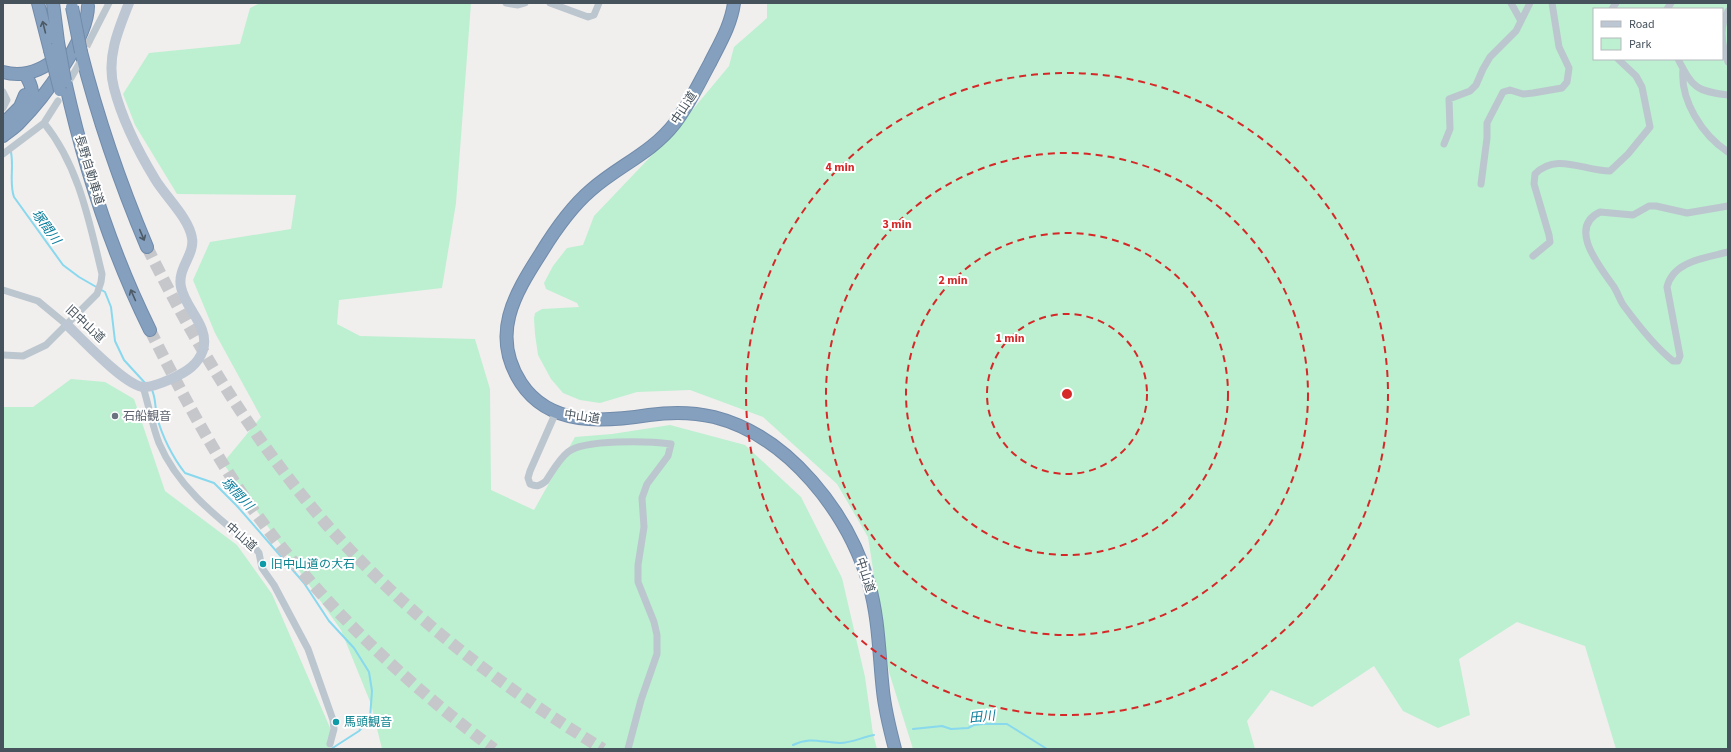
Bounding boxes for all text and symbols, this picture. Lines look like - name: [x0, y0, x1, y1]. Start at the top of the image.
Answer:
- legend: [1593, 8, 1723, 60]
- text: Road: [1629, 16, 1655, 33]
- one-way arrow: [39, 21, 47, 34]
- text: Park: [1629, 36, 1651, 53]
- street label: 中山道: [667, 88, 701, 128]
- street label: 長野自動車道: [70, 133, 108, 207]
- text: 4 min: [825, 159, 855, 176]
- water label: 塚間川: [27, 206, 66, 250]
- text: 3 min: [882, 216, 912, 233]
- one-way arrow: [139, 229, 147, 241]
- text: 2 min: [938, 272, 968, 289]
- one-way arrow: [129, 289, 136, 301]
- street label: 旧中山道: [62, 301, 108, 347]
- text: 1 min: [995, 330, 1025, 347]
- centre of rings: [1060, 387, 1074, 401]
- street label: 中山道: [563, 406, 601, 428]
- place label: 石船観音: [123, 408, 171, 425]
- marker: 石船観音: [110, 411, 120, 421]
- water label: 塚間川: [217, 474, 258, 516]
- street label: 中山道: [222, 519, 260, 555]
- street label: 中山道: [851, 555, 879, 595]
- place label: 旧中山道の大石: [271, 556, 355, 573]
- marker: 旧中山道の大石: [258, 559, 268, 569]
- water label: 田川: [968, 706, 998, 727]
- place label: 馬頭観音: [344, 714, 392, 731]
- marker: 馬頭観音: [331, 717, 341, 727]

